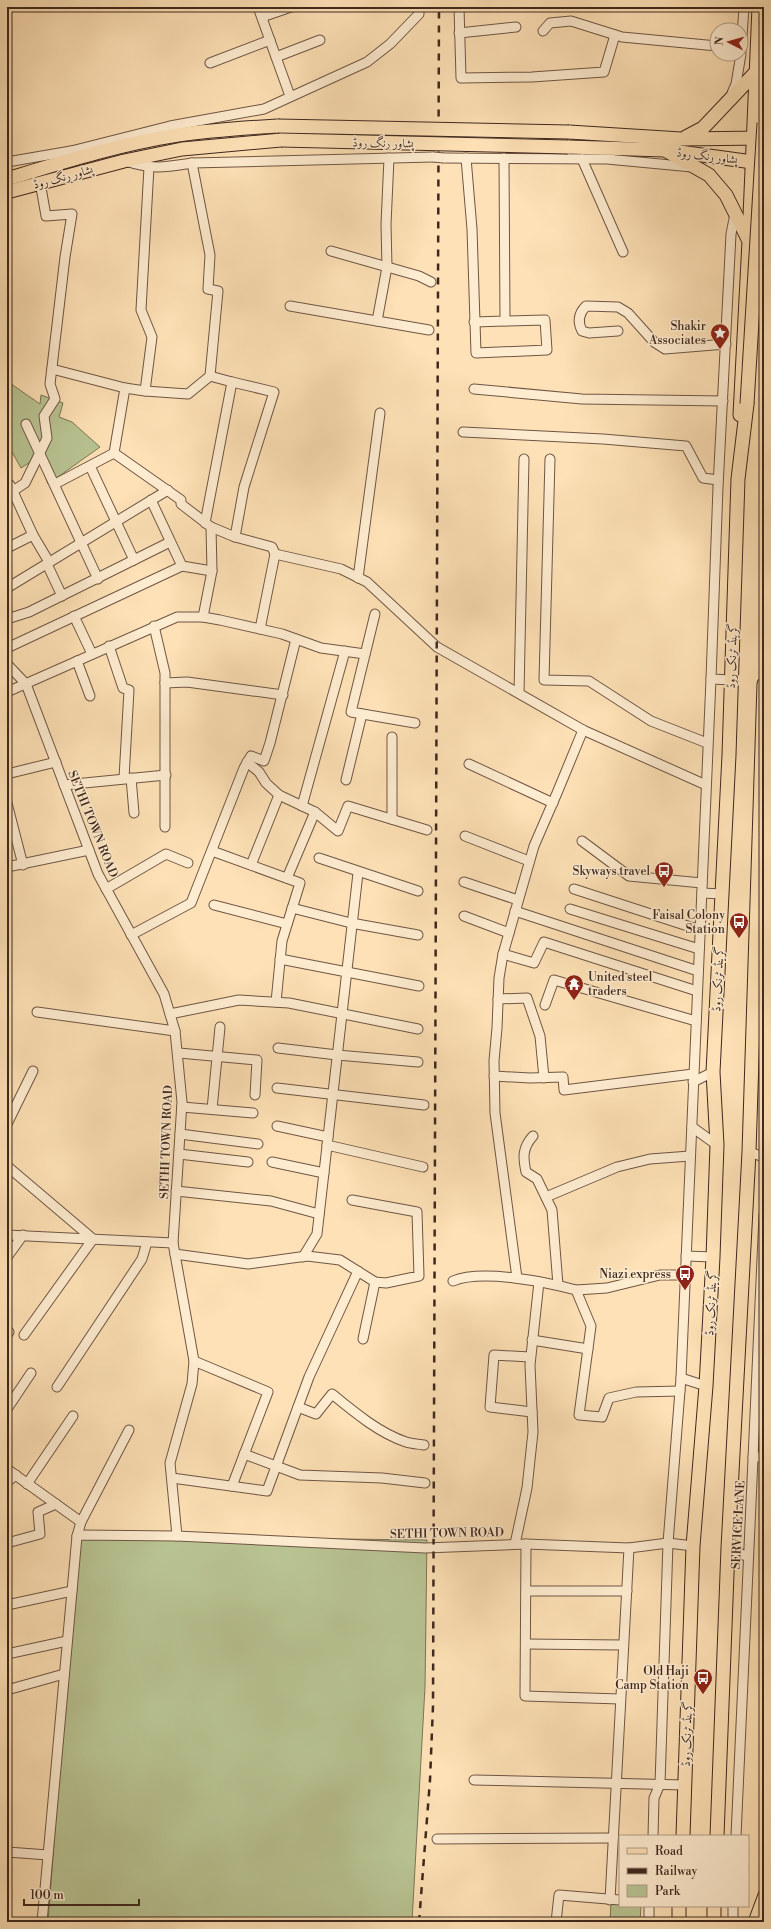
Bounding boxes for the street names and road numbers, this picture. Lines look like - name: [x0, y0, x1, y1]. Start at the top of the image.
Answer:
- street label: پشاور رنگ روڈ: [352, 134, 415, 152]
- street label: پشاور رنگ روڈ: [676, 144, 740, 168]
- street label: پشاور رنگ روڈ: [31, 161, 96, 193]
- street label: گرینڈ ٹرنک روڈ: [723, 623, 741, 689]
- street label: SETHI TOWN ROAD: [64, 768, 121, 880]
- street label: گرینڈ ٹرنک روڈ: [708, 946, 728, 1012]
- street label: SETHI TOWN ROAD: [157, 1085, 176, 1199]
- street label: گرینڈ ٹرنک روڈ: [701, 1270, 721, 1336]
- street label: SERVICE LANE: [729, 1480, 748, 1570]
- street label: SETHI TOWN ROAD: [390, 1525, 504, 1542]
- street label: گرینڈ ٹرنک روڈ: [678, 1701, 696, 1767]

